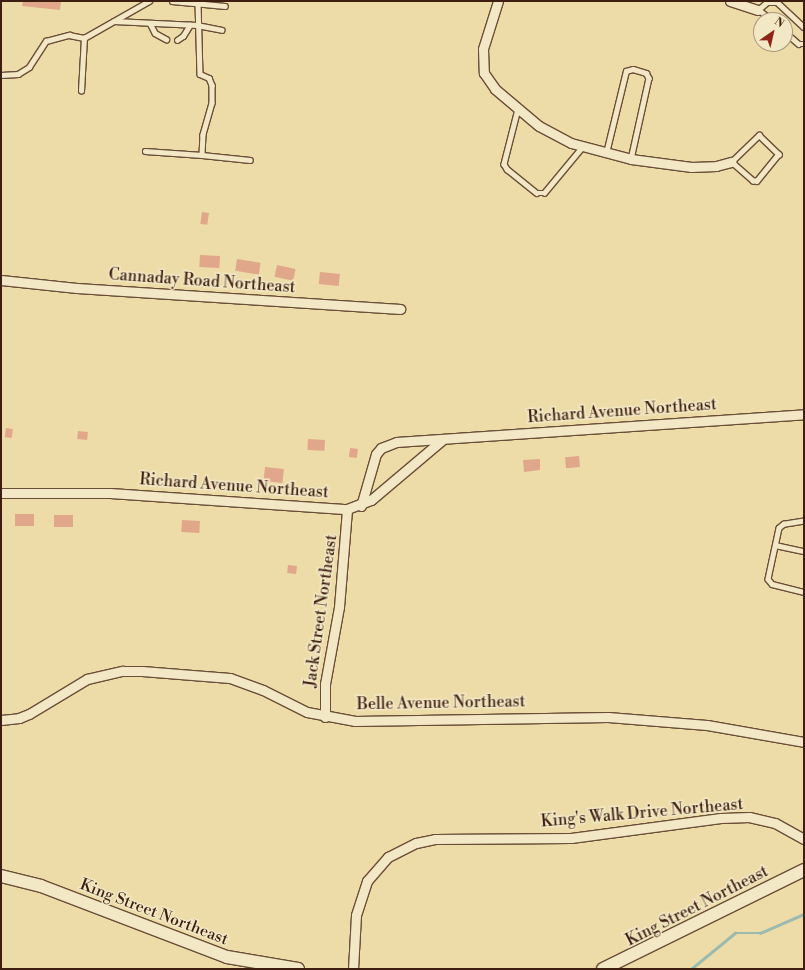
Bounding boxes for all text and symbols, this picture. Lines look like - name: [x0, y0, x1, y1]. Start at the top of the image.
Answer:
- north arrow: [753, 12, 793, 52]
- text: N: [772, 15, 787, 31]
- street label: Cannaday Road Northeast: [108, 265, 296, 297]
- street label: Richard Avenue Northeast: [527, 395, 717, 427]
- street label: Richard Avenue Northeast: [139, 470, 329, 502]
- street label: Jack Street Northeast: [301, 534, 341, 688]
- street label: Belle Avenue Northeast: [357, 692, 525, 714]
- street label: King's Walk Drive Northeast: [540, 795, 744, 831]
- street label: King Street Northeast: [623, 862, 771, 950]
- street label: King Street Northeast: [77, 875, 231, 949]

